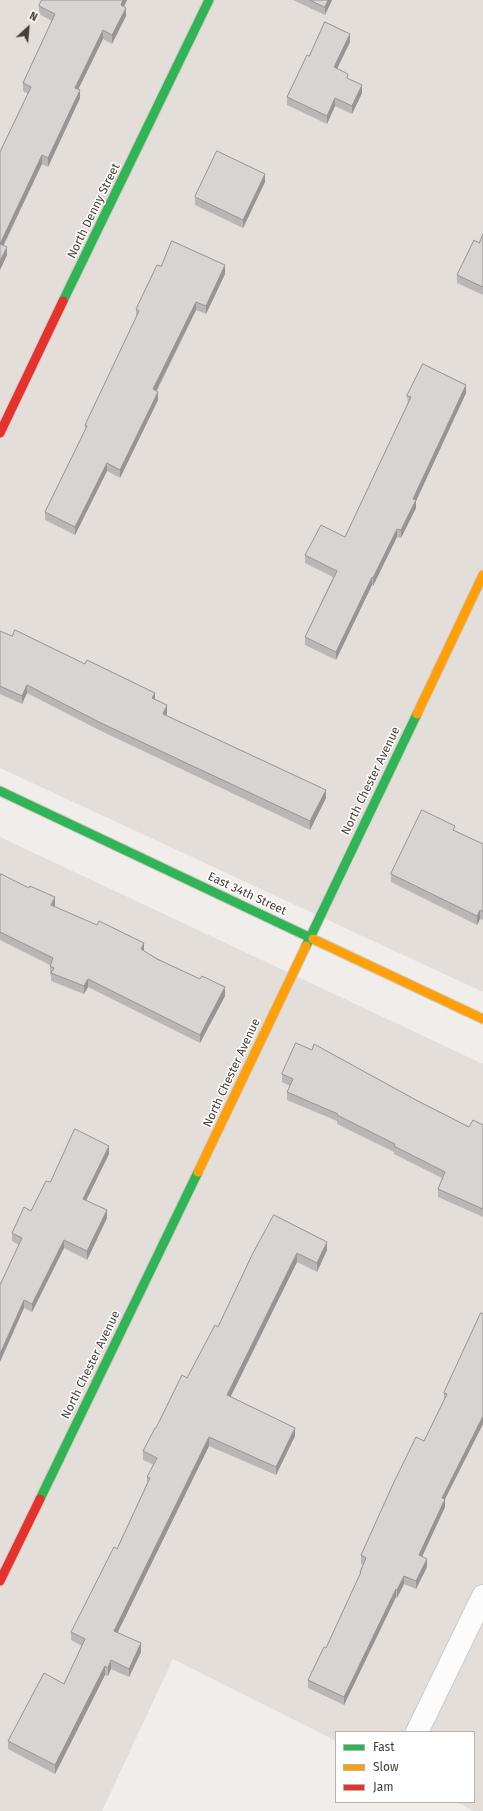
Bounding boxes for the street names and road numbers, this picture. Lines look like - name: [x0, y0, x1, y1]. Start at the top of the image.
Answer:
- street label: North Denny Street: [65, 161, 123, 261]
- street label: North Chester Avenue: [339, 725, 403, 837]
- street label: East 34th Street: [205, 869, 289, 919]
- street label: North Chester Avenue: [200, 1016, 264, 1130]
- street label: North Chester Avenue: [59, 1309, 123, 1421]

